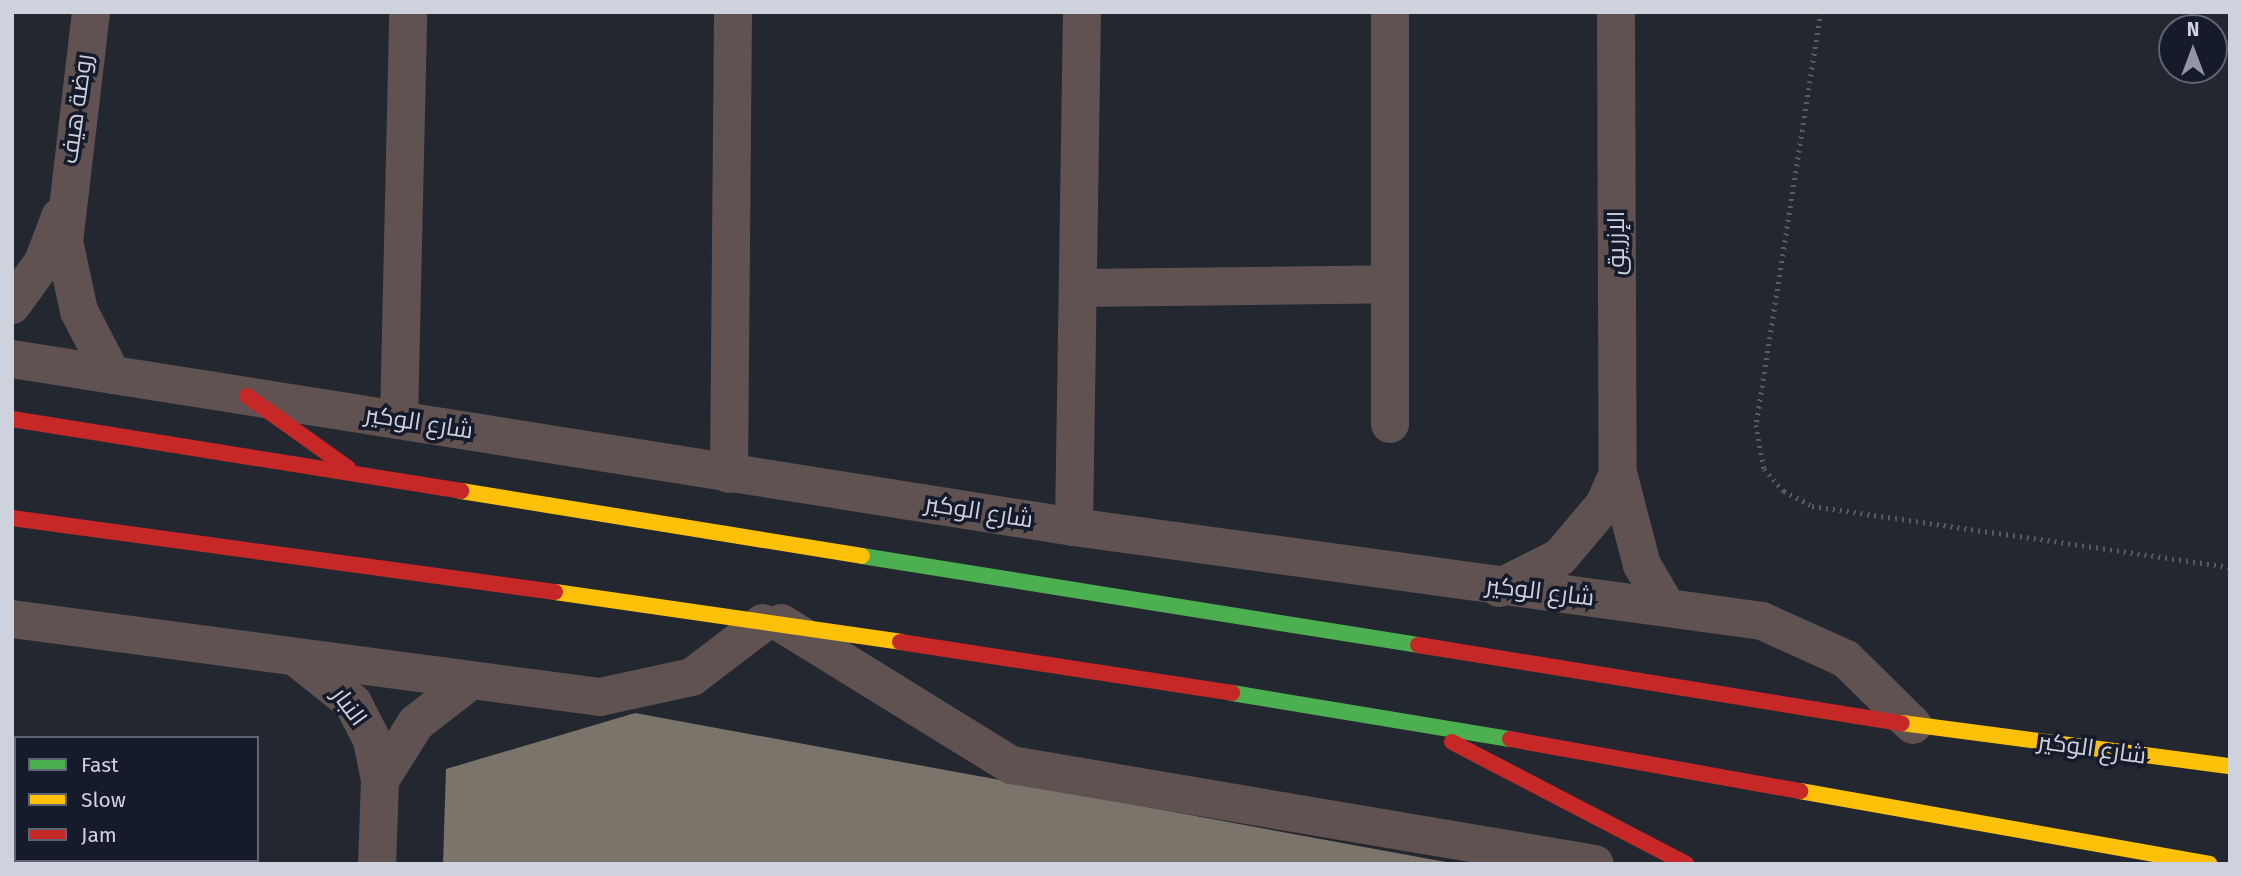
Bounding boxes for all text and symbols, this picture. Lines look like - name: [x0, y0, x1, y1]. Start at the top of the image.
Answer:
- north arrow: [2158, 14, 2228, 84]
- text: N: [2187, 18, 2199, 41]
- street label: روضة هيف: [55, 52, 99, 166]
- street label: الإزريق: [1603, 211, 1631, 275]
- street label: شارع الوكير: [363, 400, 475, 446]
- street label: شارع الوكير: [923, 489, 1035, 535]
- street label: شارع الوكير: [1484, 571, 1596, 613]
- street label: النبار: [325, 682, 373, 732]
- street label: شارع الوكير: [2036, 727, 2148, 771]
- legend: [14, 736, 259, 862]
- text: Fast: [81, 752, 119, 778]
- text: Slow: [81, 787, 126, 813]
- text: Jam: [81, 822, 117, 848]

